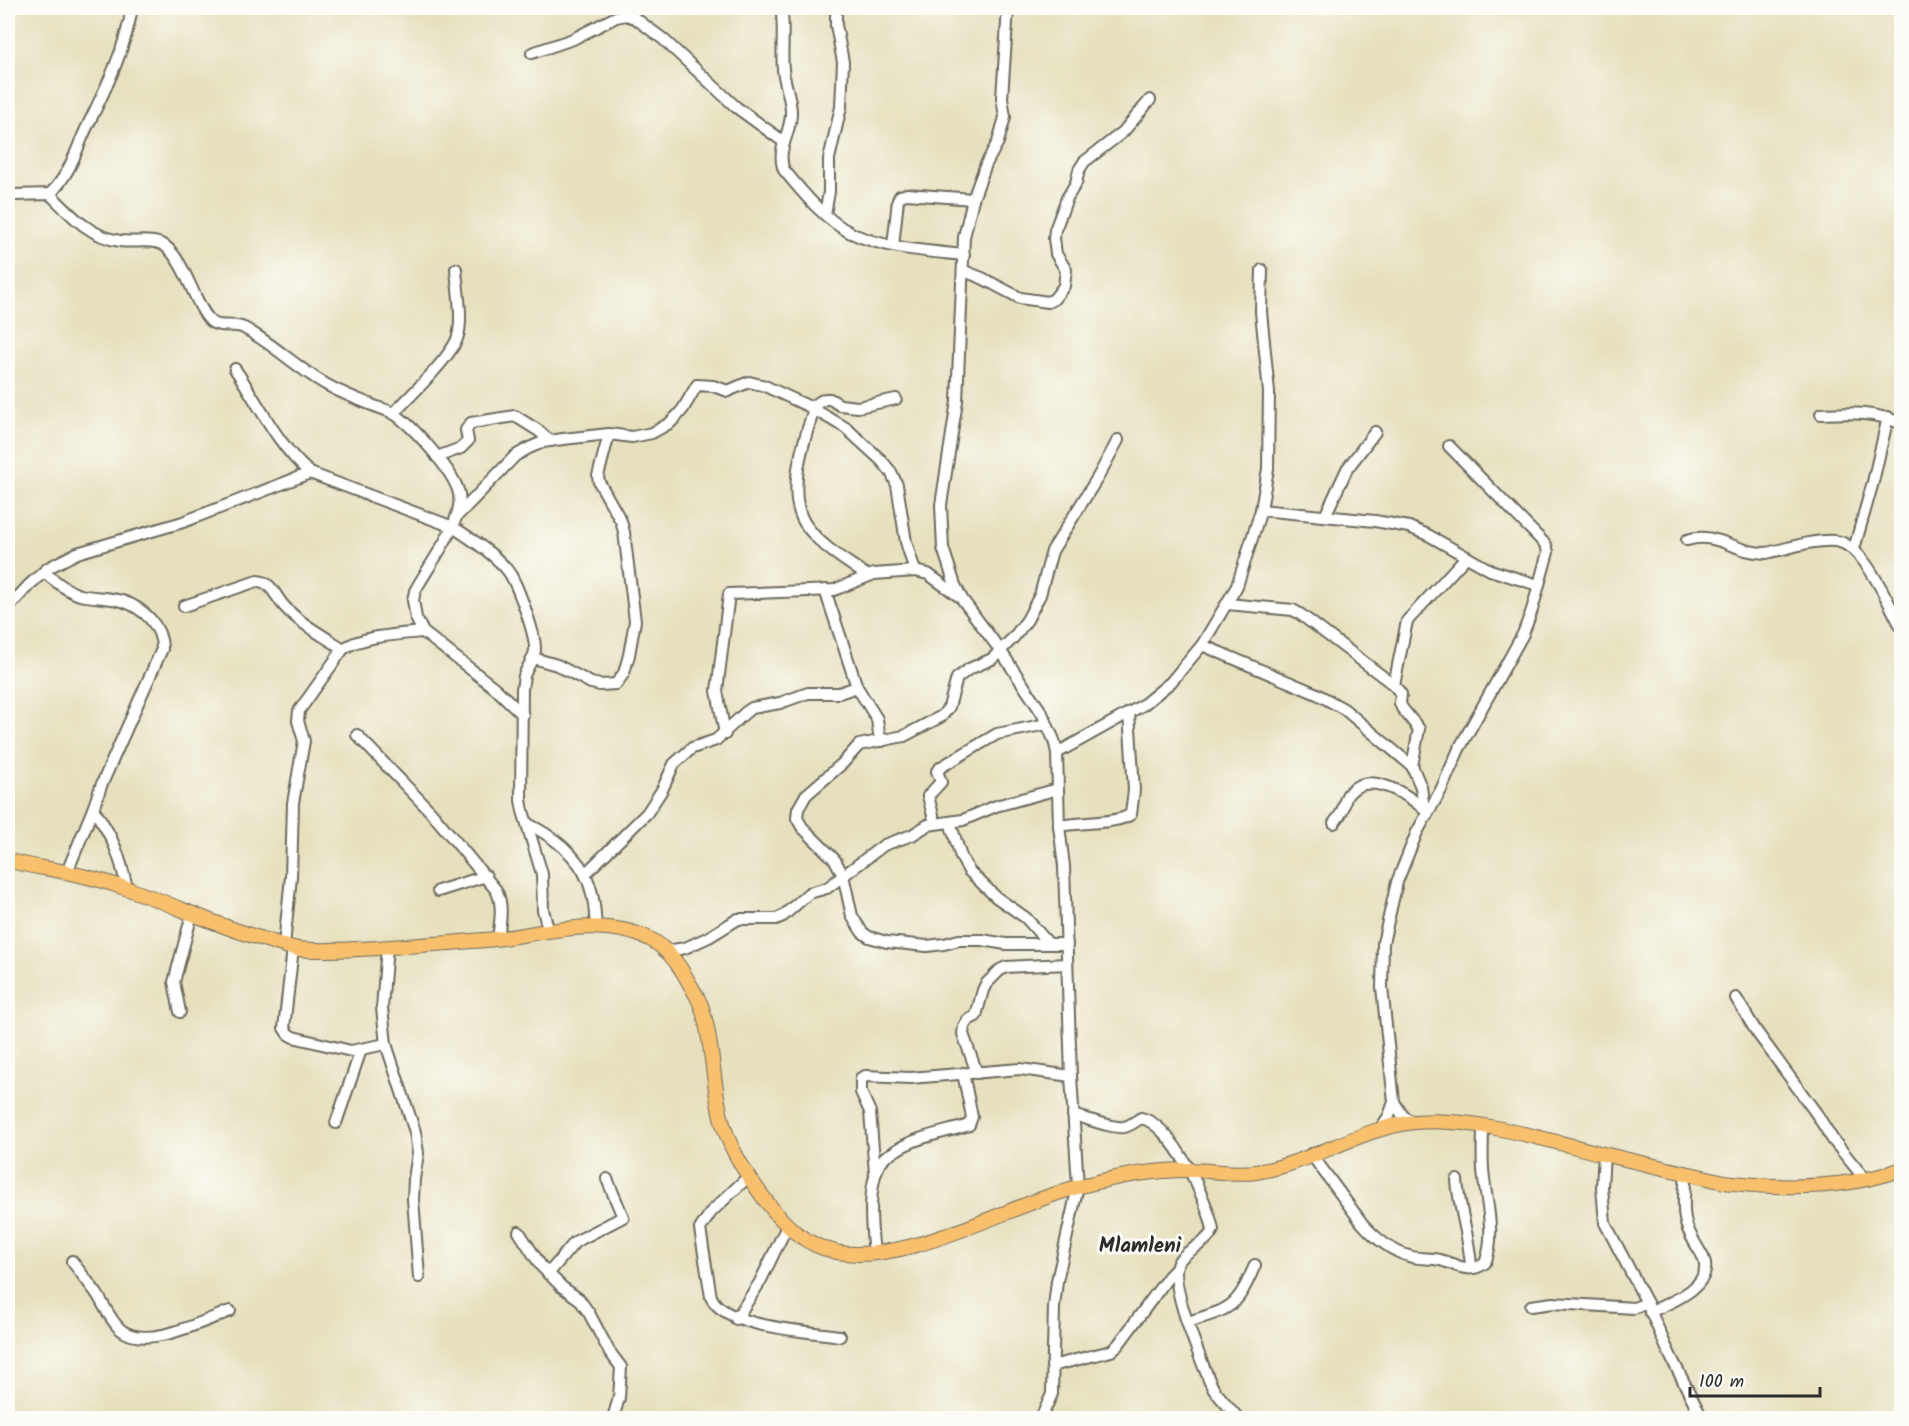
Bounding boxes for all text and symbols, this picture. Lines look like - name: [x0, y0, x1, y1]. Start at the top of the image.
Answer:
- district label: Mlamleni: [1099, 1230, 1182, 1263]
- scale bar: [1690, 1360, 1820, 1398]
- text: 100 m: [1699, 1368, 1744, 1397]

